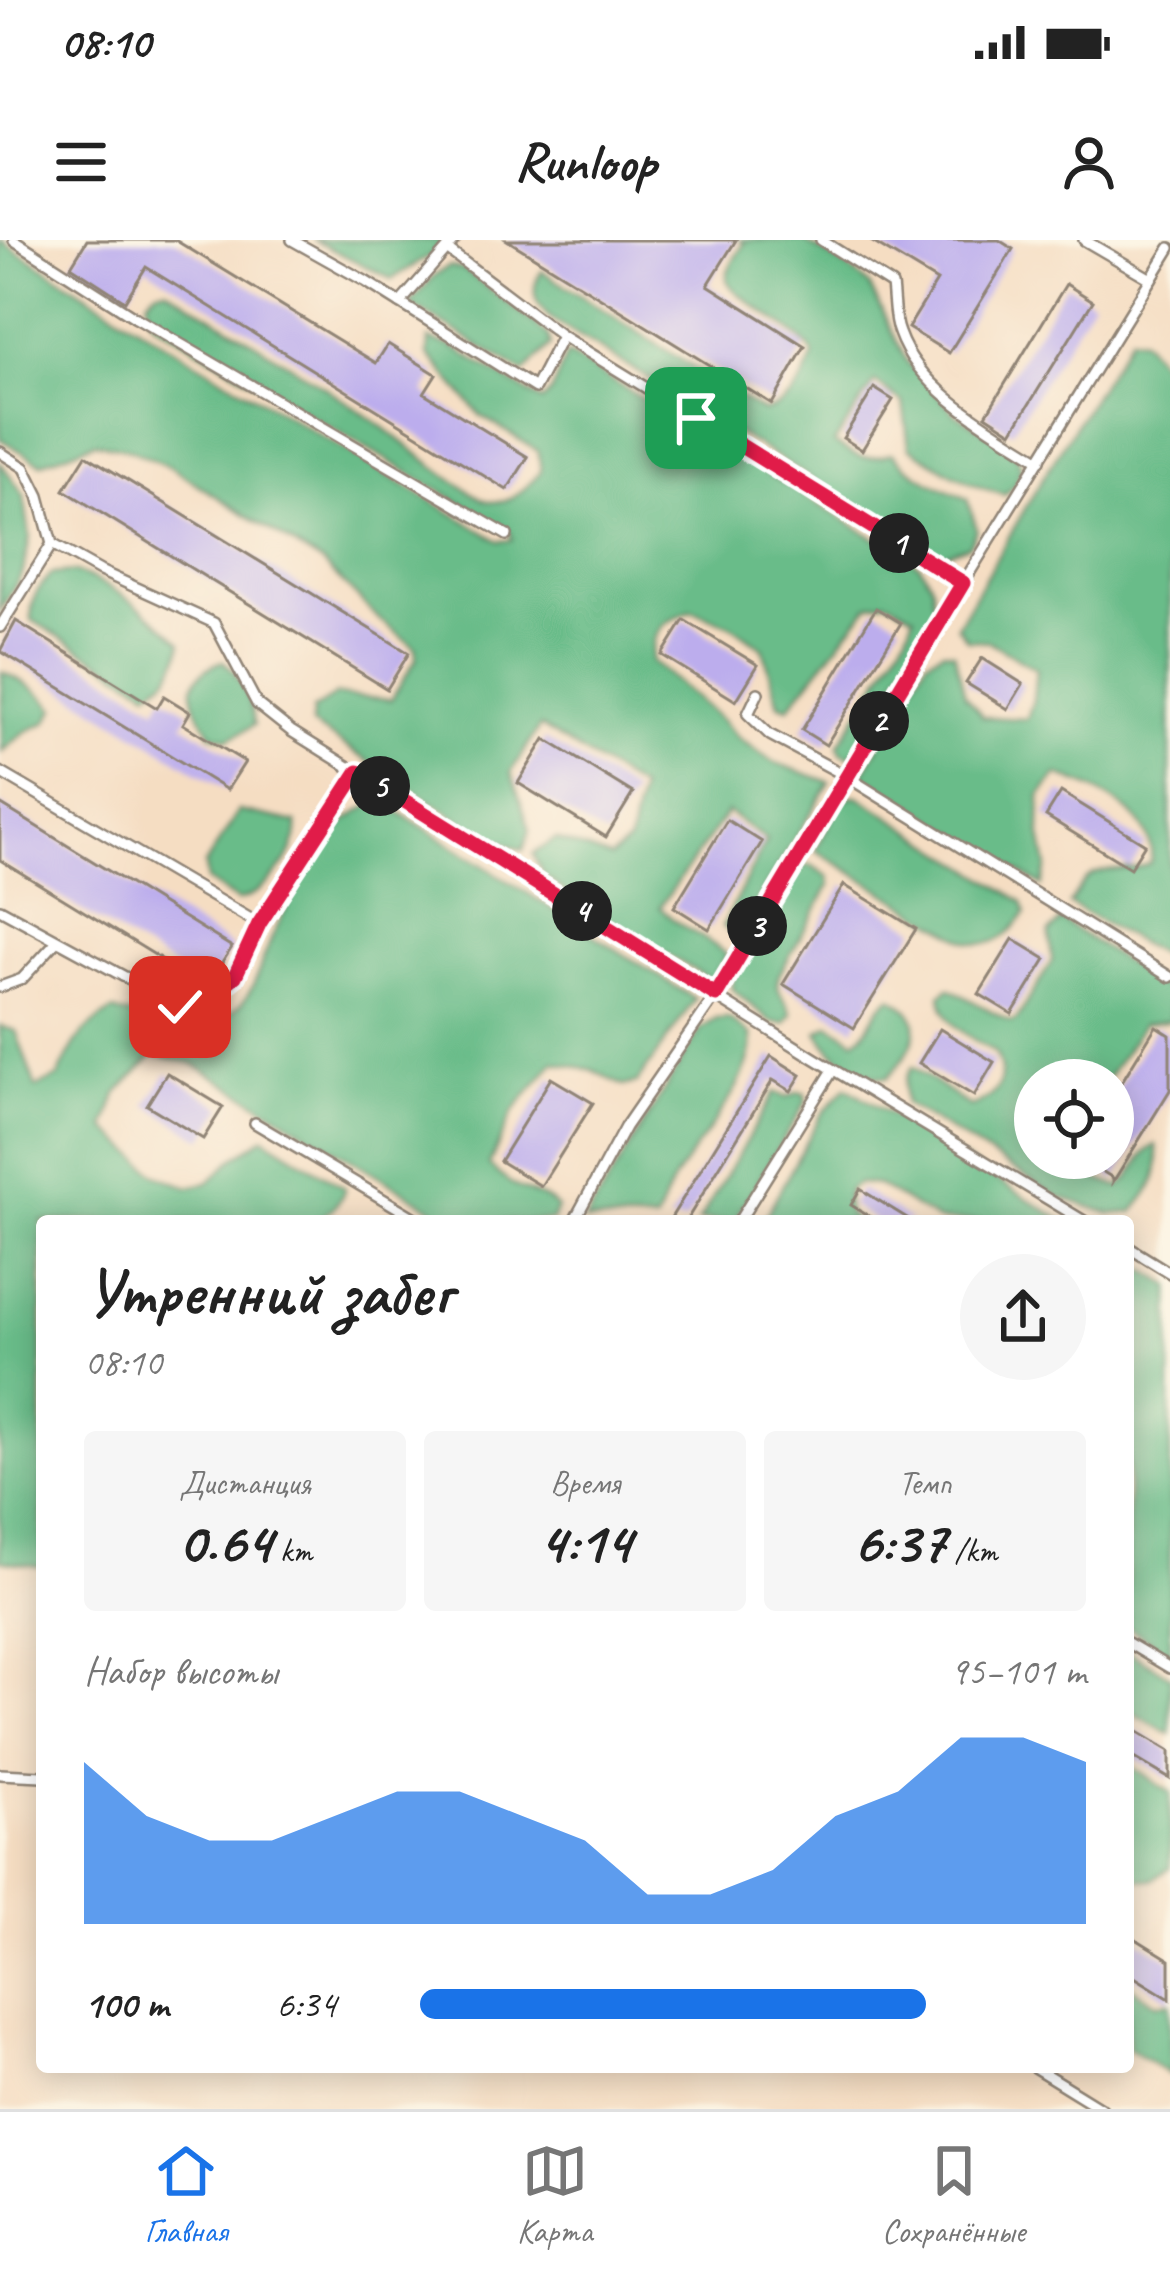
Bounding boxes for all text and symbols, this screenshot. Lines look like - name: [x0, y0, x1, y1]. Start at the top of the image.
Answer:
- text: 08:10: [60, 14, 150, 71]
- text: Runloop: [514, 128, 656, 196]
- icon: menu: [48, 129, 114, 195]
- icon: person: [1056, 129, 1122, 195]
- pin: [645, 367, 747, 469]
- icon: arrive: [663, 385, 729, 451]
- pin: 1: [869, 513, 929, 573]
- text: 1: [892, 522, 906, 564]
- pin: 2: [849, 691, 909, 751]
- text: 2: [872, 700, 886, 742]
- pin: 5: [350, 756, 410, 816]
- text: 5: [373, 765, 387, 807]
- pin: 4: [552, 881, 612, 941]
- text: 4: [575, 890, 589, 932]
- pin: 3: [727, 896, 787, 956]
- text: 3: [750, 905, 764, 947]
- pin: [129, 956, 231, 1058]
- icon: check: [147, 974, 213, 1040]
- map controls: [1014, 1059, 1134, 1179]
- button: locate: [1014, 1059, 1134, 1179]
- text: Утренний забег: [84, 1251, 452, 1334]
- button: share: [960, 1254, 1086, 1380]
- text: 08:10: [84, 1338, 162, 1387]
- text: Дистанция: [179, 1462, 311, 1504]
- text: Время: [550, 1462, 620, 1504]
- text: Темп: [898, 1462, 952, 1504]
- text: 0.64: [178, 1504, 272, 1580]
- text: 4:14: [539, 1504, 631, 1580]
- text: 6:37: [852, 1504, 946, 1580]
- text: km: [272, 1530, 312, 1572]
- text: /km: [946, 1530, 998, 1572]
- text: Набор высоты: [84, 1647, 278, 1696]
- text: 95–101 m: [950, 1647, 1086, 1696]
- text: 100 m: [84, 1980, 168, 2029]
- text: 6:34: [276, 1980, 336, 2029]
- tab: Главная: [145, 2138, 227, 2252]
- tab: Карта: [517, 2138, 592, 2252]
- tab: Сохранённые: [882, 2138, 1025, 2252]

